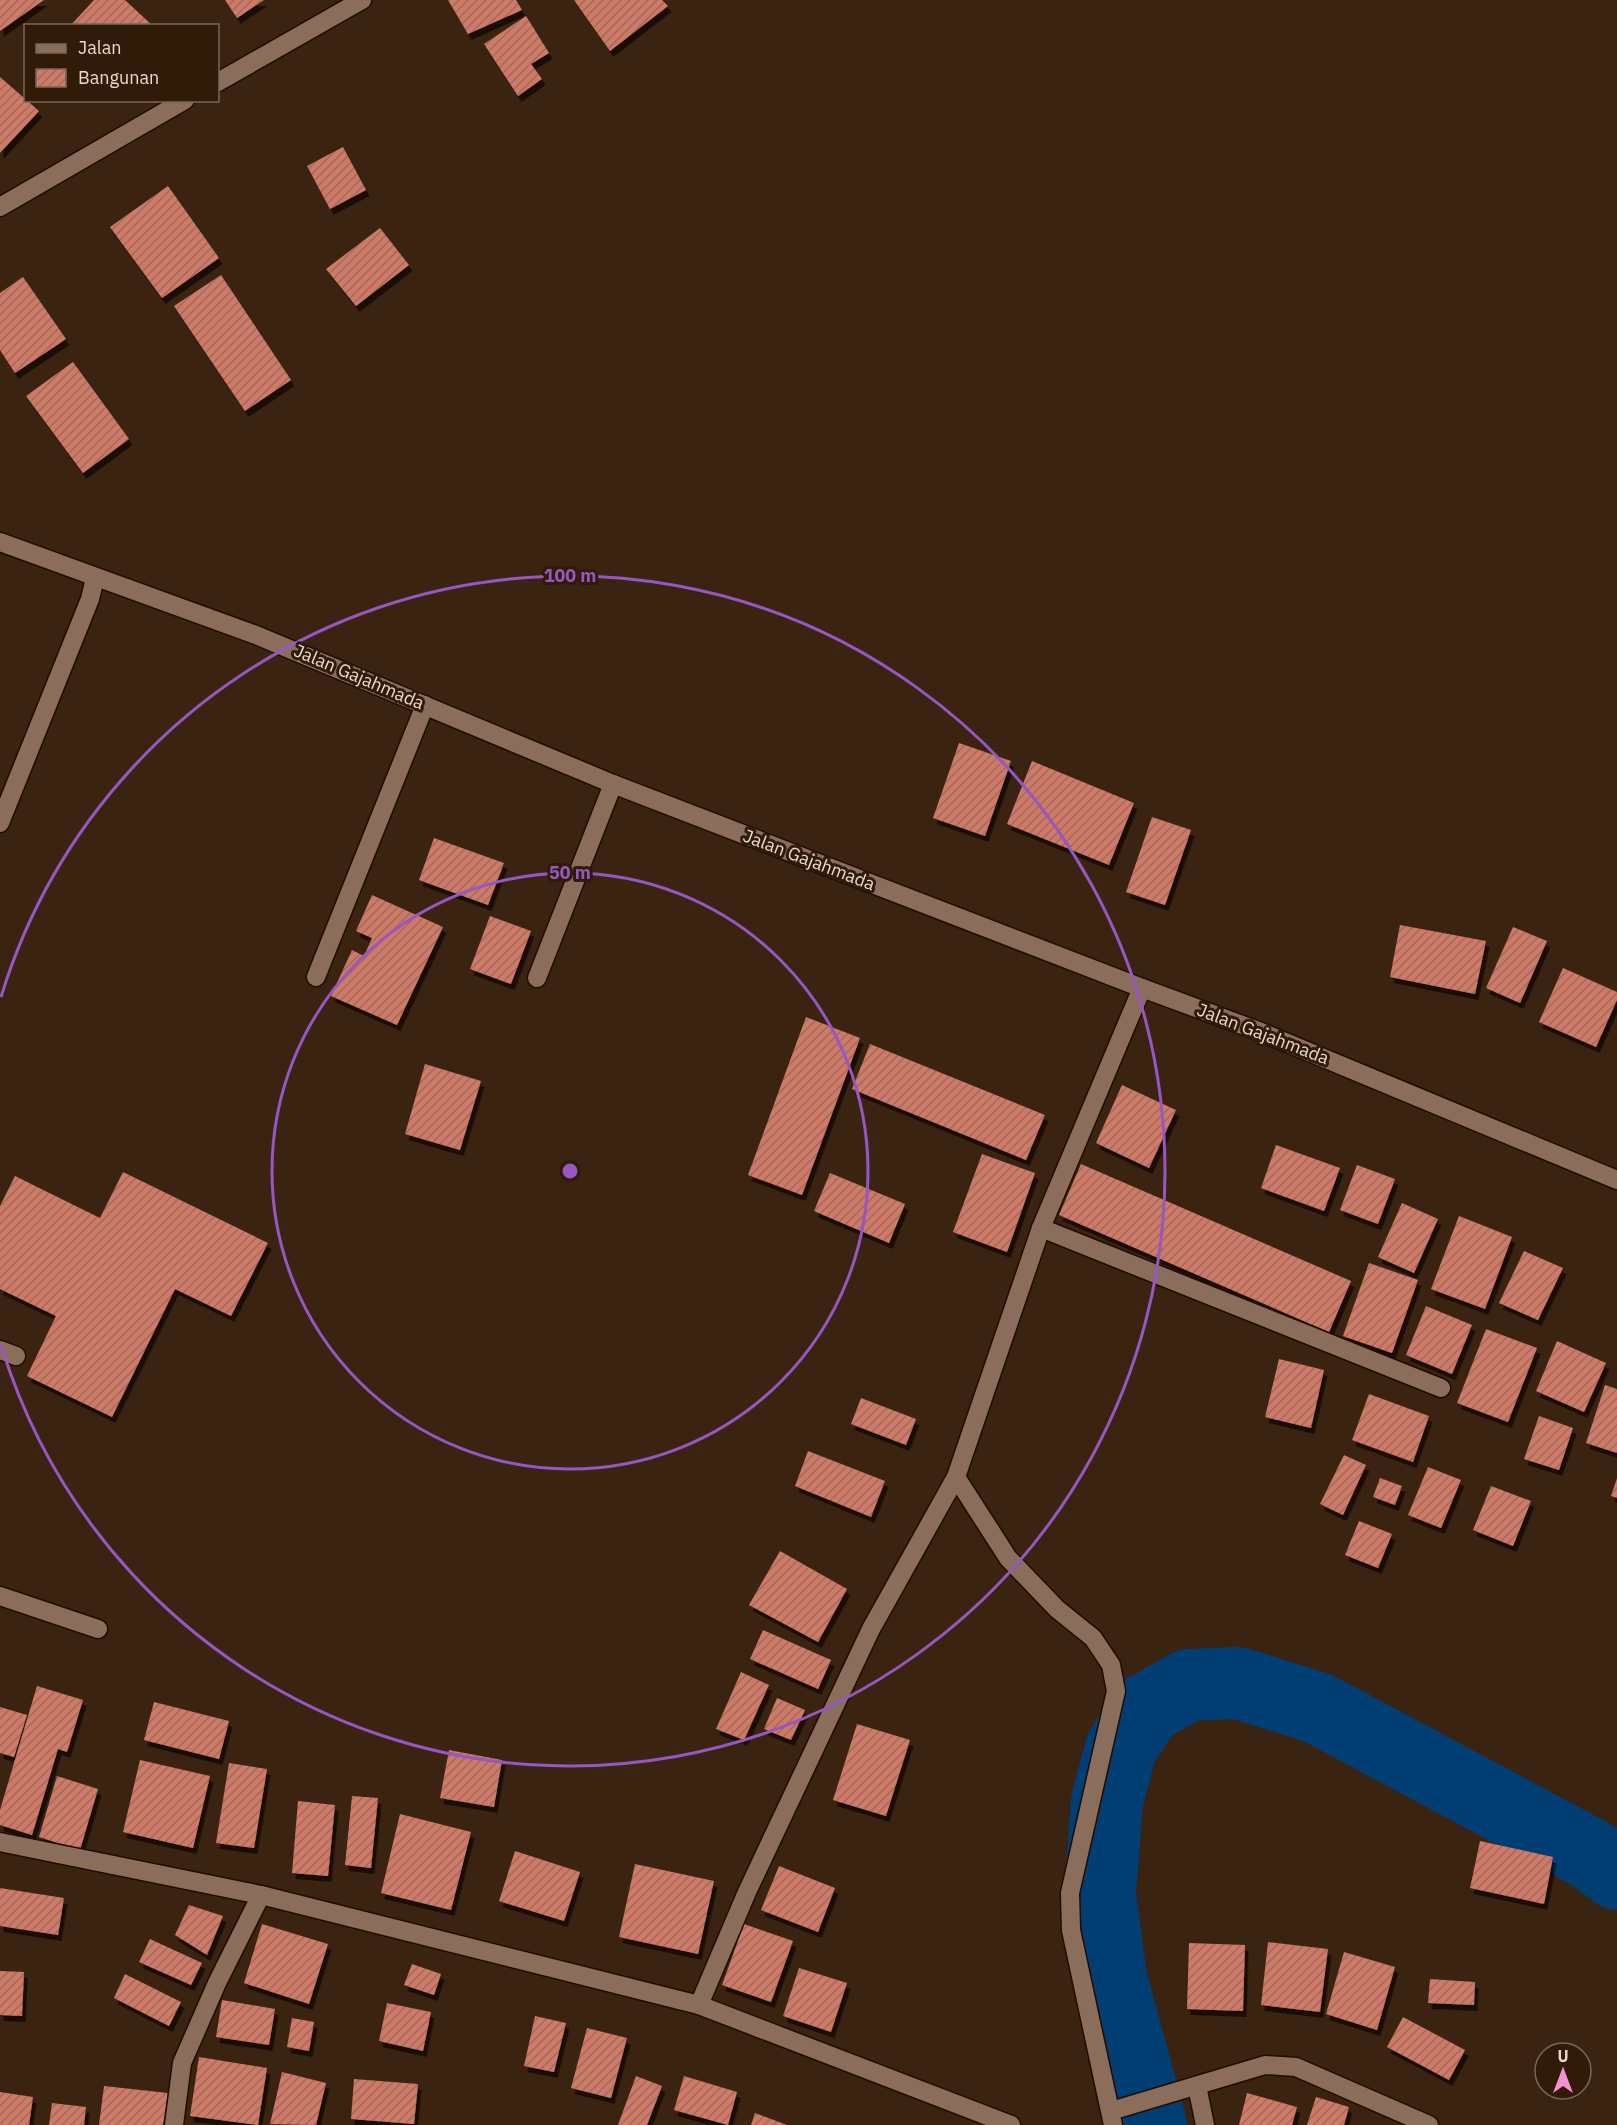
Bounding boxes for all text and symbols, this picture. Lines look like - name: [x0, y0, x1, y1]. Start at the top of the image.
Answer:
- legend: [24, 24, 219, 102]
- text: Jalan: [78, 36, 122, 59]
- text: Bangunan: [78, 66, 159, 89]
- text: 100 m: [544, 564, 596, 587]
- street label: Jalan Gajahmada: [290, 639, 428, 715]
- street label: Jalan Gajahmada: [740, 824, 879, 895]
- text: 50 m: [549, 861, 591, 884]
- street label: Jalan Gajahmada: [1194, 998, 1333, 1069]
- centre of rings: [560, 1161, 580, 1181]
- north arrow: [1533, 2041, 1593, 2101]
- text: U: [1557, 2046, 1569, 2066]

